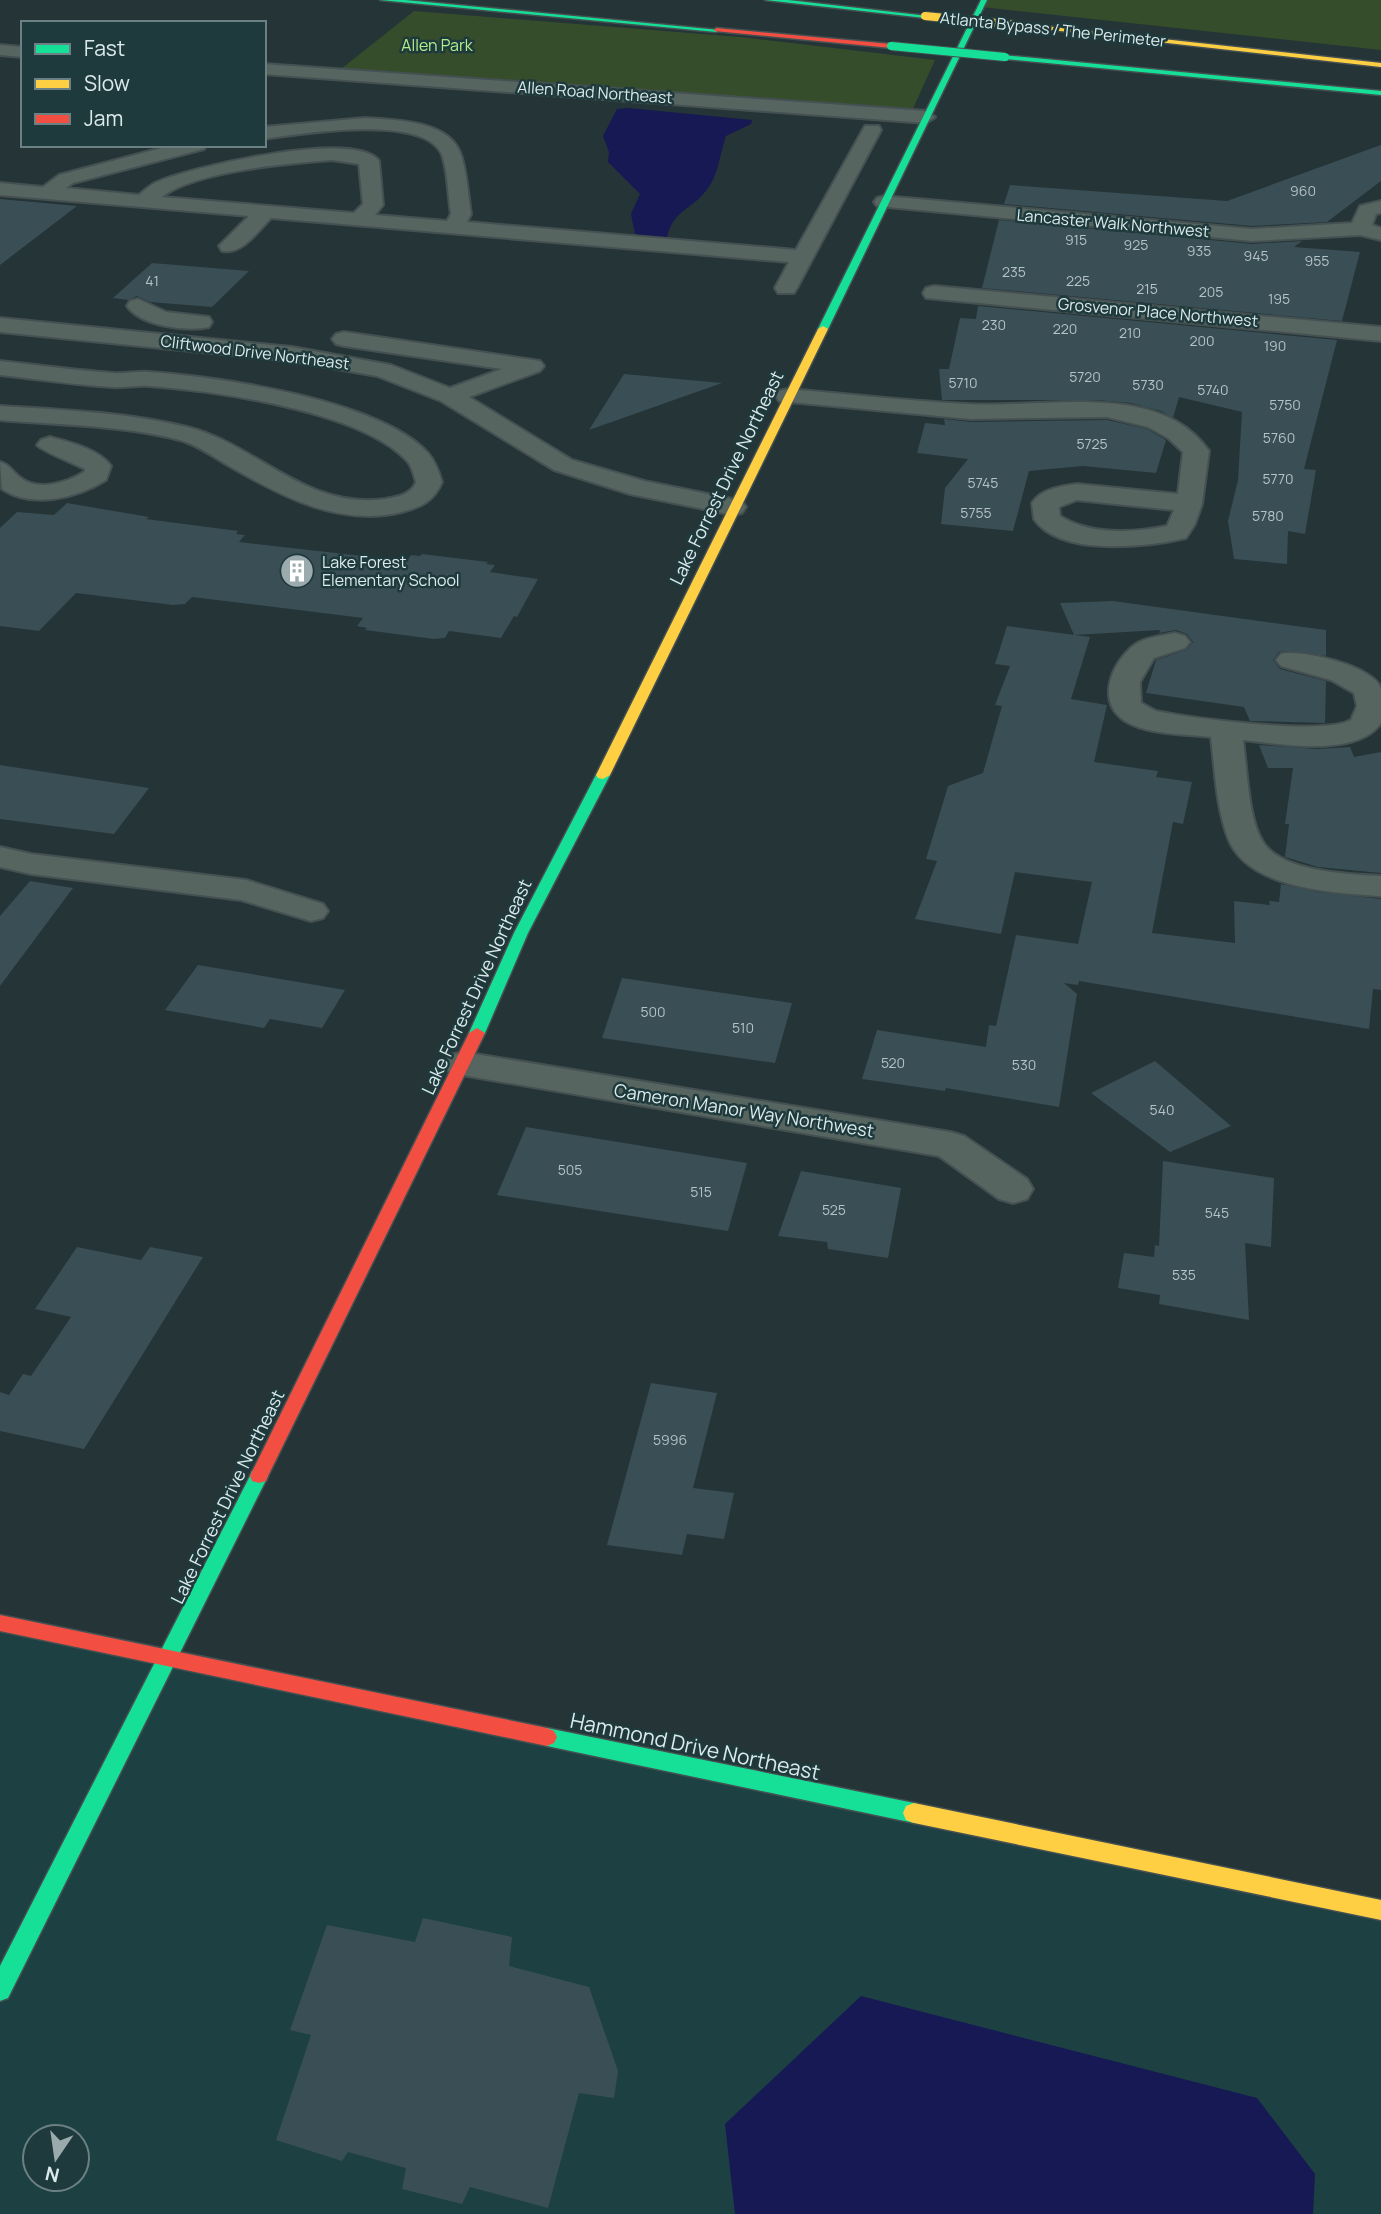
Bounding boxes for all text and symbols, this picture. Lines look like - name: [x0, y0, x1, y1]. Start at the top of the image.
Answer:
- street label: Atlanta Bypass / The Perimeter: [939, 6, 1167, 52]
- legend: [21, 21, 266, 147]
- text: Fast: [84, 34, 125, 62]
- park label: Allen Park: [401, 34, 474, 56]
- text: Slow: [84, 69, 130, 97]
- street label: Allen Road Northeast: [517, 76, 673, 108]
- text: Jam: [84, 104, 123, 132]
- house number: 960: [1290, 181, 1316, 200]
- street label: Lancaster Walk Northwest: [1016, 204, 1210, 242]
- house number: 915: [1065, 230, 1087, 249]
- house number: 925: [1124, 235, 1148, 254]
- house number: 935: [1187, 241, 1211, 260]
- house number: 945: [1243, 246, 1269, 265]
- house number: 955: [1305, 251, 1329, 270]
- house number: 235: [1002, 262, 1026, 281]
- house number: 41: [145, 271, 159, 290]
- house number: 225: [1066, 271, 1090, 290]
- house number: 215: [1136, 279, 1158, 298]
- house number: 205: [1199, 282, 1223, 301]
- house number: 195: [1268, 289, 1290, 308]
- street label: Grosvenor Place Northwest: [1057, 292, 1259, 332]
- house number: 230: [982, 315, 1006, 334]
- house number: 220: [1053, 319, 1077, 338]
- house number: 210: [1119, 323, 1141, 342]
- street label: Cliftwood Drive Northeast: [159, 329, 351, 375]
- house number: 200: [1189, 331, 1215, 350]
- house number: 190: [1264, 336, 1286, 355]
- street label: Lake Forrest Drive Northeast: [664, 367, 788, 588]
- house number: 5720: [1069, 367, 1101, 386]
- house number: 5710: [948, 373, 978, 392]
- house number: 5730: [1132, 375, 1164, 394]
- house number: 5740: [1197, 380, 1229, 399]
- house number: 5750: [1269, 395, 1301, 414]
- house number: 5760: [1263, 428, 1295, 447]
- house number: 5725: [1076, 434, 1108, 453]
- house number: 5770: [1262, 469, 1294, 488]
- house number: 5745: [968, 473, 998, 492]
- house number: 5755: [960, 503, 992, 522]
- house number: 5780: [1252, 506, 1284, 525]
- place label: Lake Forest Elementary School: [322, 551, 460, 591]
- building icon: Lake Forest Elementary School: [278, 552, 316, 590]
- street label: Lake Forrest Drive Northeast: [416, 875, 537, 1098]
- house number: 500: [640, 1002, 666, 1021]
- house number: 510: [732, 1018, 754, 1037]
- house number: 520: [881, 1053, 905, 1072]
- house number: 530: [1012, 1055, 1036, 1074]
- street label: Cameron Manor Way Northwest: [612, 1078, 876, 1142]
- house number: 540: [1150, 1100, 1174, 1119]
- house number: 505: [558, 1160, 582, 1179]
- house number: 515: [690, 1182, 712, 1201]
- house number: 525: [822, 1200, 846, 1219]
- house number: 545: [1205, 1203, 1229, 1222]
- house number: 535: [1172, 1265, 1196, 1284]
- street label: Lake Forrest Drive Northeast: [165, 1386, 289, 1607]
- house number: 5996: [653, 1430, 687, 1449]
- street label: Hammond Drive Northeast: [568, 1706, 823, 1786]
- north arrow: [21, 2123, 91, 2193]
- text: N: [43, 2160, 62, 2189]

